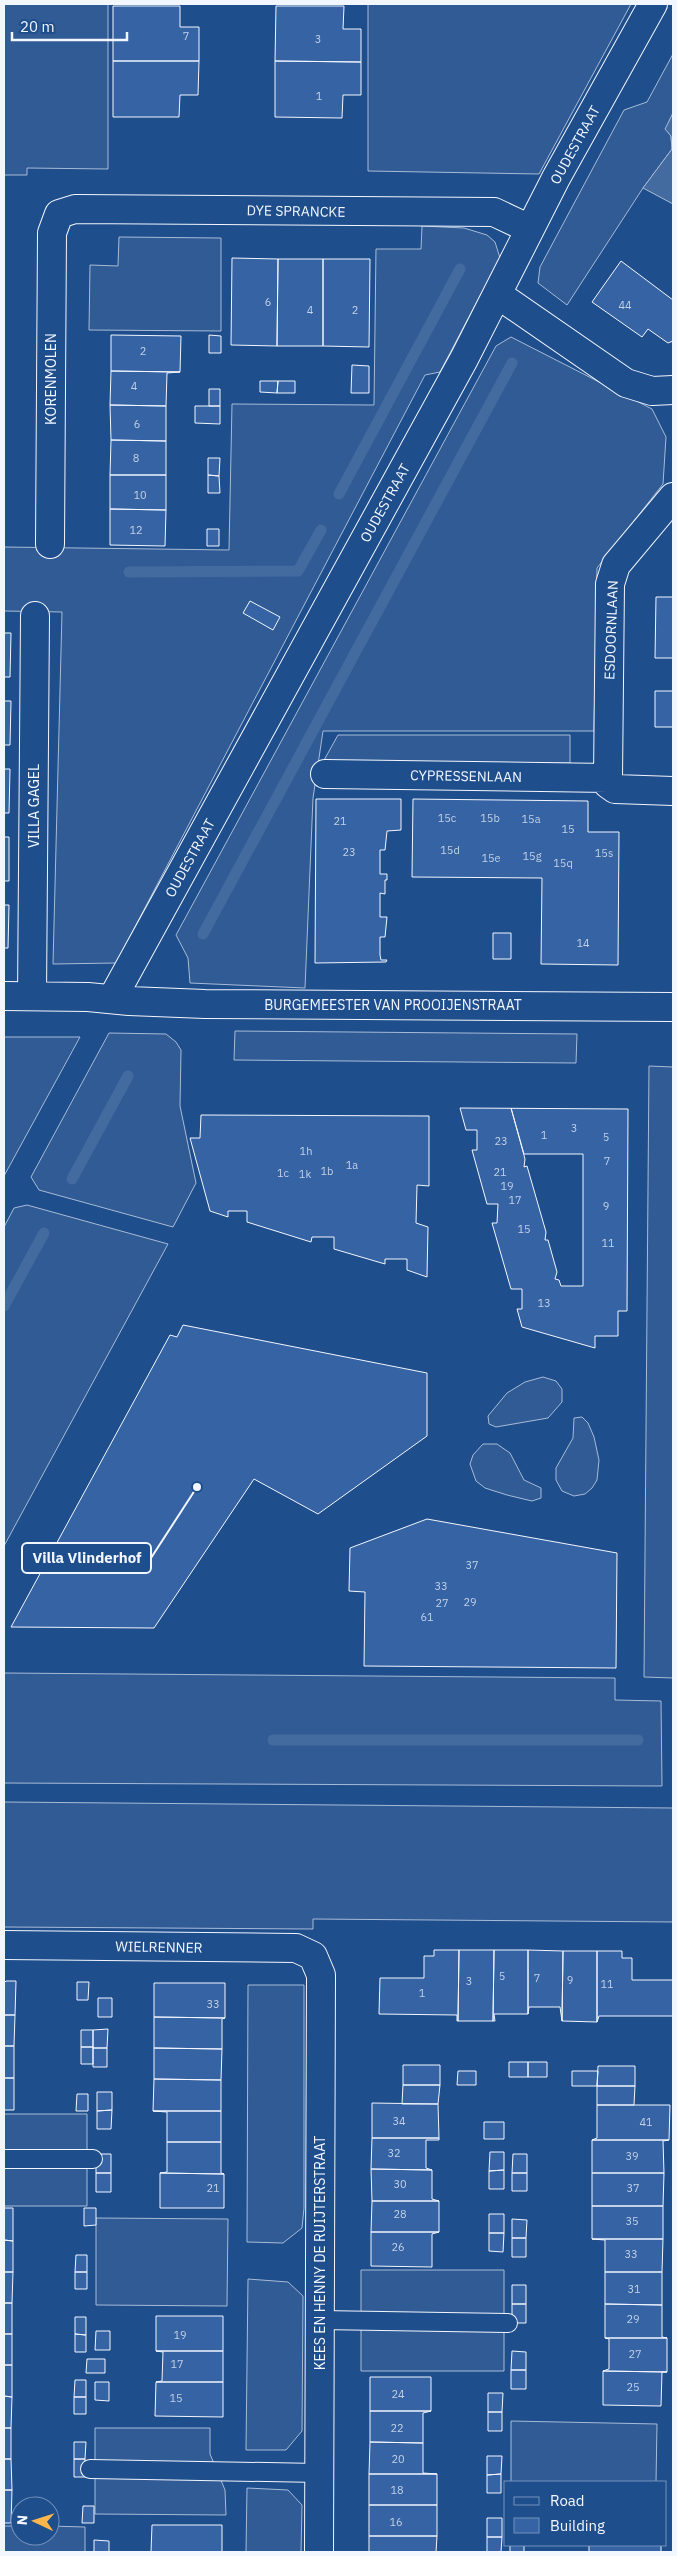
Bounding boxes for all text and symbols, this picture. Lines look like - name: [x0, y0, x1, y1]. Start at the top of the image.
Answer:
- scale bar: [12, 10, 128, 42]
- text: 20 m: [20, 17, 55, 36]
- house number: 7: [183, 29, 189, 43]
- house number: 3: [315, 32, 321, 46]
- house number: 1: [316, 89, 323, 103]
- street label: OUDESTRAAT: [546, 103, 604, 187]
- street label: DYE SPRANCKE: [246, 201, 346, 221]
- house number: 6: [265, 295, 271, 309]
- house number: 44: [618, 298, 632, 312]
- house number: 4: [307, 303, 314, 317]
- house number: 2: [352, 303, 358, 317]
- street label: KORENMOLEN: [42, 333, 60, 425]
- house number: 2: [140, 344, 146, 358]
- house number: 4: [131, 379, 138, 393]
- house number: 6: [134, 417, 140, 431]
- house number: 8: [133, 451, 139, 465]
- street label: OUDESTRAAT: [356, 461, 414, 545]
- house number: 10: [133, 488, 147, 502]
- house number: 12: [129, 523, 143, 537]
- street label: ESDOORNLAAN: [600, 580, 622, 680]
- street label: VILLA GAGEL: [25, 764, 43, 848]
- street label: CYPRESSENLAAN: [410, 766, 522, 786]
- house number: 15c: [438, 811, 457, 825]
- house number: 15b: [480, 811, 500, 825]
- house number: 15a: [521, 812, 541, 826]
- house number: 21: [333, 814, 347, 828]
- street label: OUDESTRAAT: [161, 816, 219, 900]
- house number: 15: [561, 822, 575, 836]
- house number: 15d: [440, 843, 460, 857]
- house number: 23: [342, 845, 356, 859]
- house number: 15s: [595, 846, 613, 860]
- house number: 15g: [522, 849, 542, 863]
- house number: 15e: [481, 851, 501, 865]
- house number: 15q: [553, 856, 573, 870]
- house number: 14: [576, 936, 590, 950]
- street label: BURGEMEESTER VAN PROOIJENSTRAAT: [264, 996, 522, 1014]
- house number: 3: [571, 1121, 577, 1135]
- house number: 1: [541, 1128, 548, 1142]
- house number: 5: [603, 1130, 609, 1144]
- house number: 23: [494, 1134, 508, 1148]
- house number: 1h: [300, 1144, 312, 1158]
- house number: 7: [604, 1154, 610, 1168]
- house number: 1a: [346, 1158, 358, 1172]
- house number: 1b: [321, 1164, 333, 1178]
- house number: 21: [493, 1165, 507, 1179]
- house number: 1c: [277, 1166, 290, 1180]
- house number: 1k: [299, 1167, 311, 1181]
- house number: 19: [500, 1179, 514, 1193]
- house number: 17: [508, 1193, 522, 1207]
- house number: 9: [603, 1199, 609, 1213]
- house number: 15: [517, 1222, 531, 1236]
- house number: 11: [601, 1236, 615, 1250]
- house number: 13: [537, 1296, 551, 1310]
- callout: Villa Vlinderhof: [22, 1543, 151, 1573]
- text: Villa Vlinderhof: [33, 1548, 142, 1567]
- house number: 37: [465, 1558, 479, 1572]
- house number: 33: [434, 1579, 448, 1593]
- house number: 29: [463, 1595, 477, 1609]
- house number: 27: [435, 1596, 449, 1610]
- house number: 61: [420, 1610, 434, 1624]
- street label: WIELRENNER: [115, 1937, 203, 1957]
- house number: 5: [499, 1969, 505, 1983]
- house number: 7: [534, 1971, 540, 1985]
- house number: 9: [567, 1973, 573, 1987]
- house number: 3: [466, 1974, 472, 1988]
- house number: 11: [600, 1977, 614, 1991]
- house number: 1: [419, 1986, 426, 2000]
- house number: 33: [206, 1997, 220, 2011]
- house number: 34: [392, 2114, 406, 2128]
- house number: 41: [639, 2115, 653, 2129]
- street label: KEES EN HENNY DE RUIJTERSTRAAT: [311, 2136, 329, 2370]
- house number: 32: [387, 2146, 401, 2160]
- house number: 39: [625, 2149, 639, 2163]
- house number: 30: [393, 2177, 407, 2191]
- house number: 21: [206, 2181, 220, 2195]
- house number: 37: [626, 2181, 640, 2195]
- house number: 28: [393, 2207, 407, 2221]
- house number: 35: [625, 2214, 639, 2228]
- house number: 26: [391, 2240, 405, 2254]
- house number: 33: [624, 2247, 638, 2261]
- house number: 31: [627, 2282, 641, 2296]
- house number: 29: [626, 2312, 640, 2326]
- house number: 19: [173, 2328, 187, 2342]
- house number: 27: [628, 2347, 642, 2361]
- house number: 17: [170, 2357, 184, 2371]
- house number: 25: [626, 2380, 640, 2394]
- house number: 24: [391, 2387, 405, 2401]
- house number: 15: [169, 2391, 183, 2405]
- house number: 22: [390, 2421, 404, 2435]
- house number: 20: [391, 2452, 405, 2466]
- legend: [504, 2481, 667, 2546]
- house number: 18: [390, 2483, 404, 2497]
- text: Road: [550, 2491, 585, 2510]
- north arrow: [10, 2496, 60, 2546]
- text: N: [13, 2514, 31, 2526]
- house number: 16: [389, 2515, 403, 2529]
- text: Building: [550, 2516, 605, 2535]

